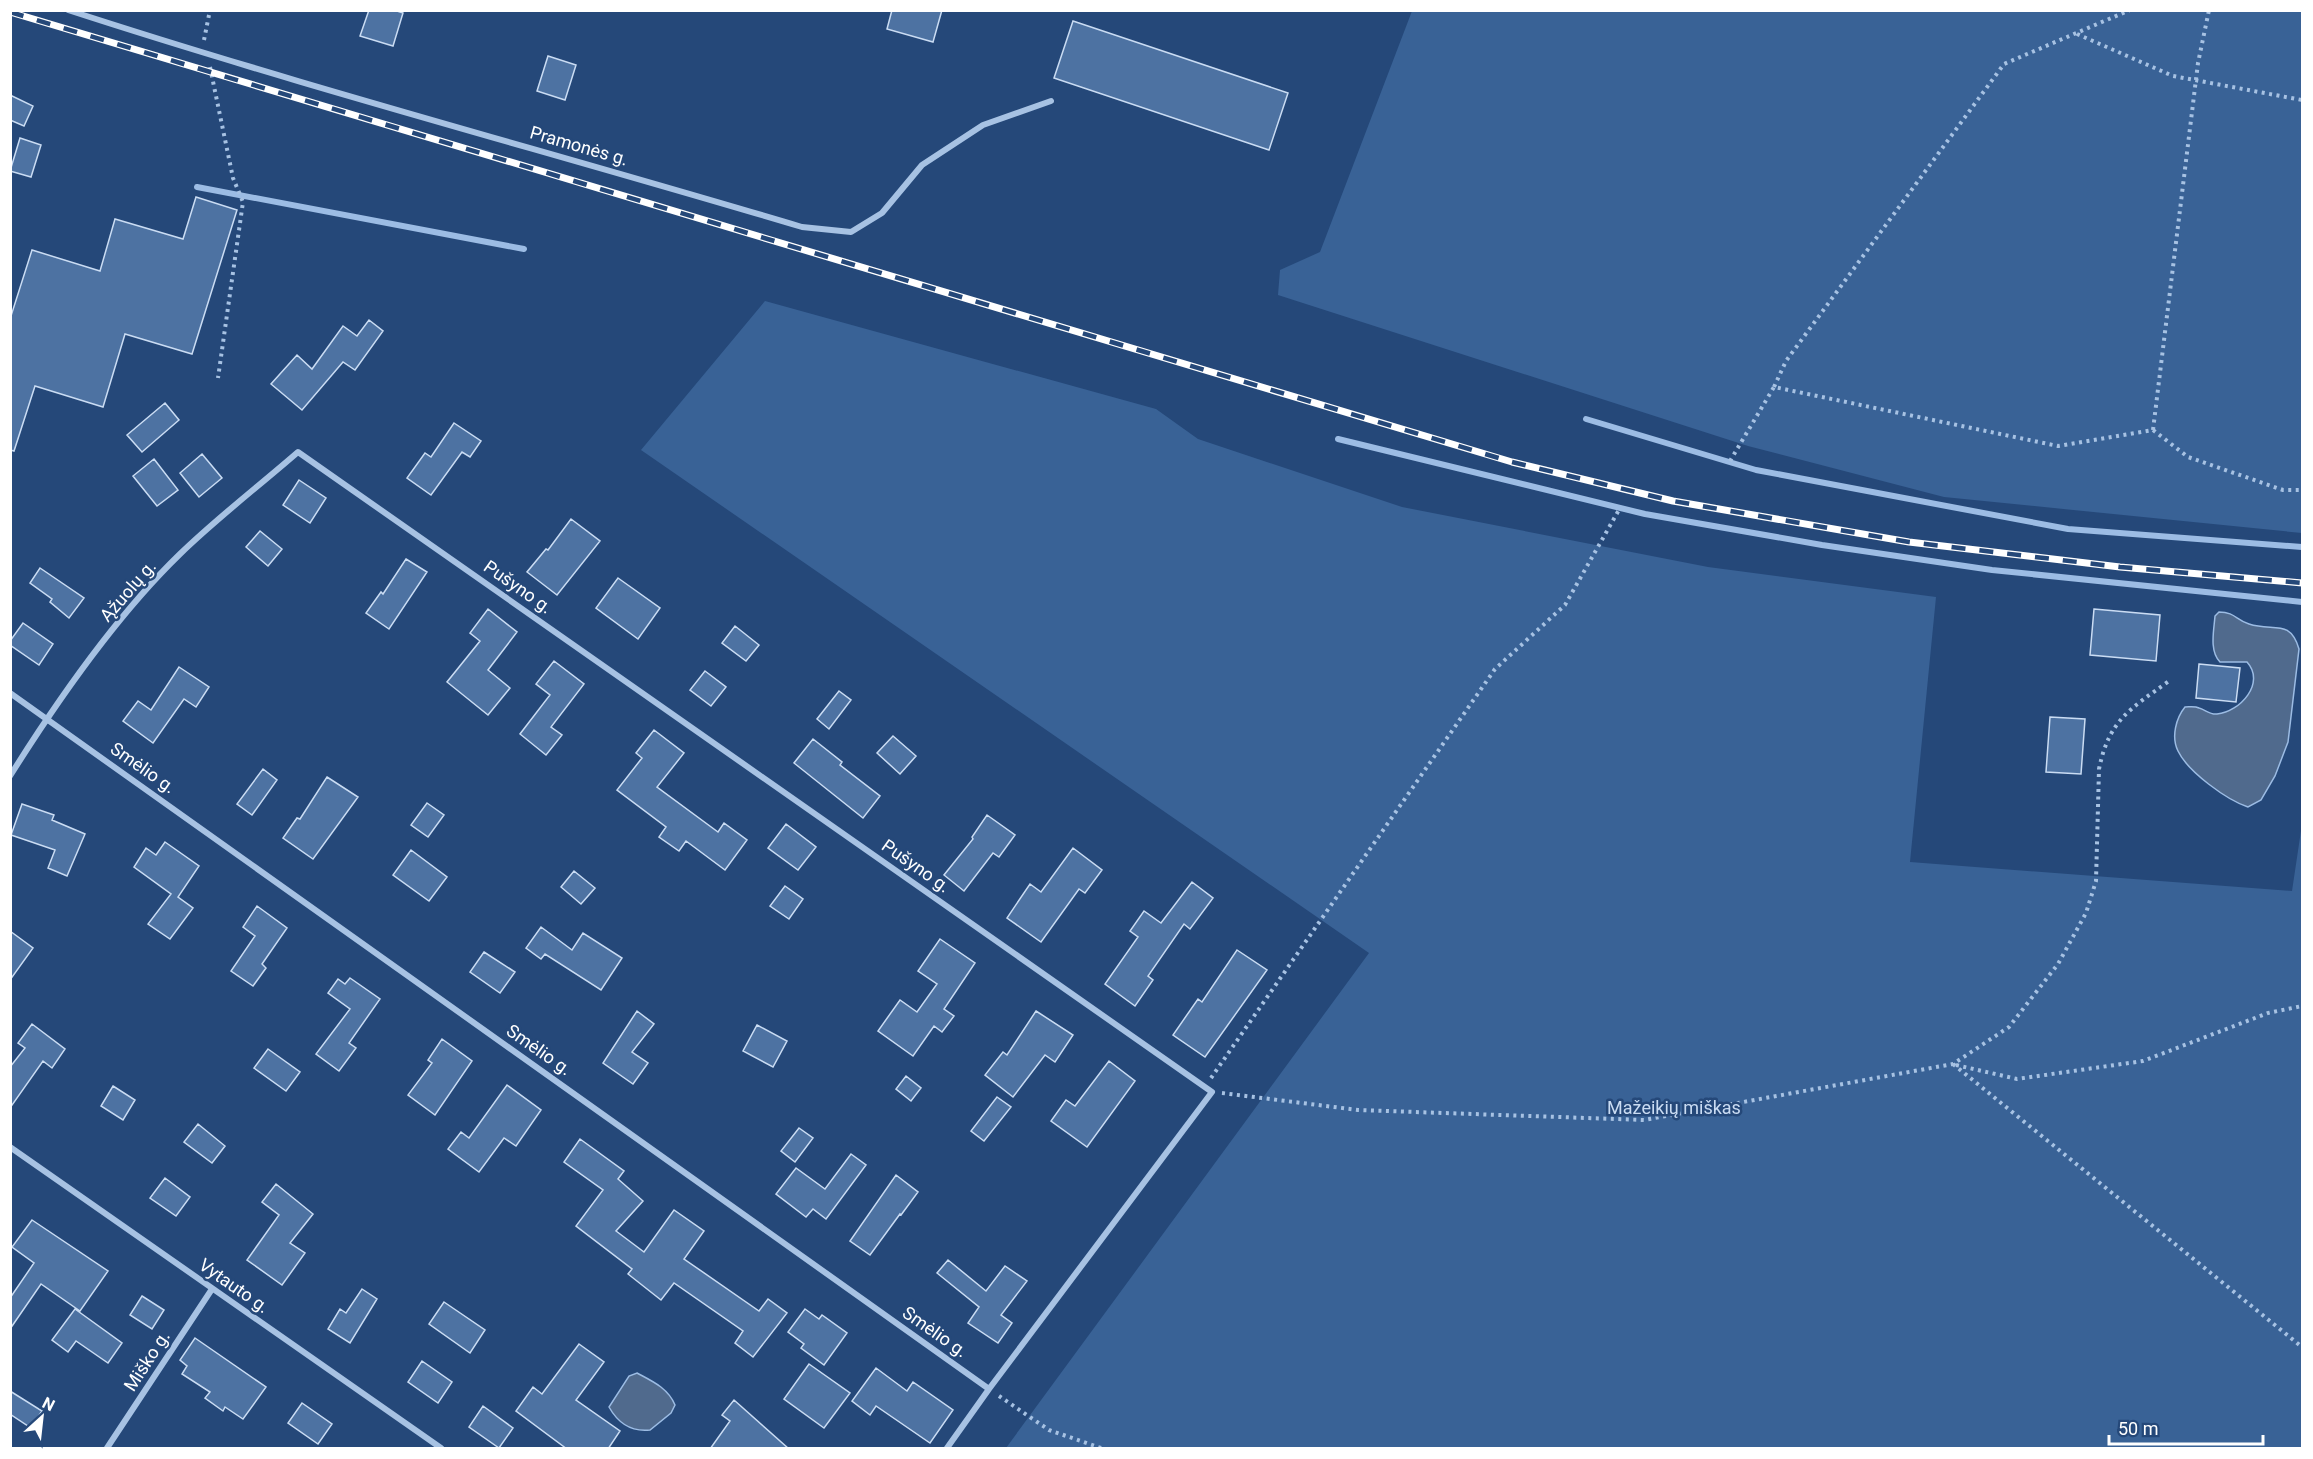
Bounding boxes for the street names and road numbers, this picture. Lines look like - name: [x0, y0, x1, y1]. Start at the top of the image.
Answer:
- street label: Pramonės g.: [528, 121, 631, 170]
- street label: Pušyno g.: [480, 555, 557, 618]
- street label: Ąžuolų g.: [95, 556, 160, 626]
- street label: Smėlio g.: [107, 738, 180, 798]
- street label: Pušyno g.: [878, 834, 955, 897]
- street label: Smėlio g.: [503, 1020, 576, 1080]
- street label: Vytauto g.: [195, 1254, 273, 1317]
- street label: Smėlio g.: [899, 1302, 972, 1362]
- street label: Miško g.: [119, 1326, 174, 1395]

